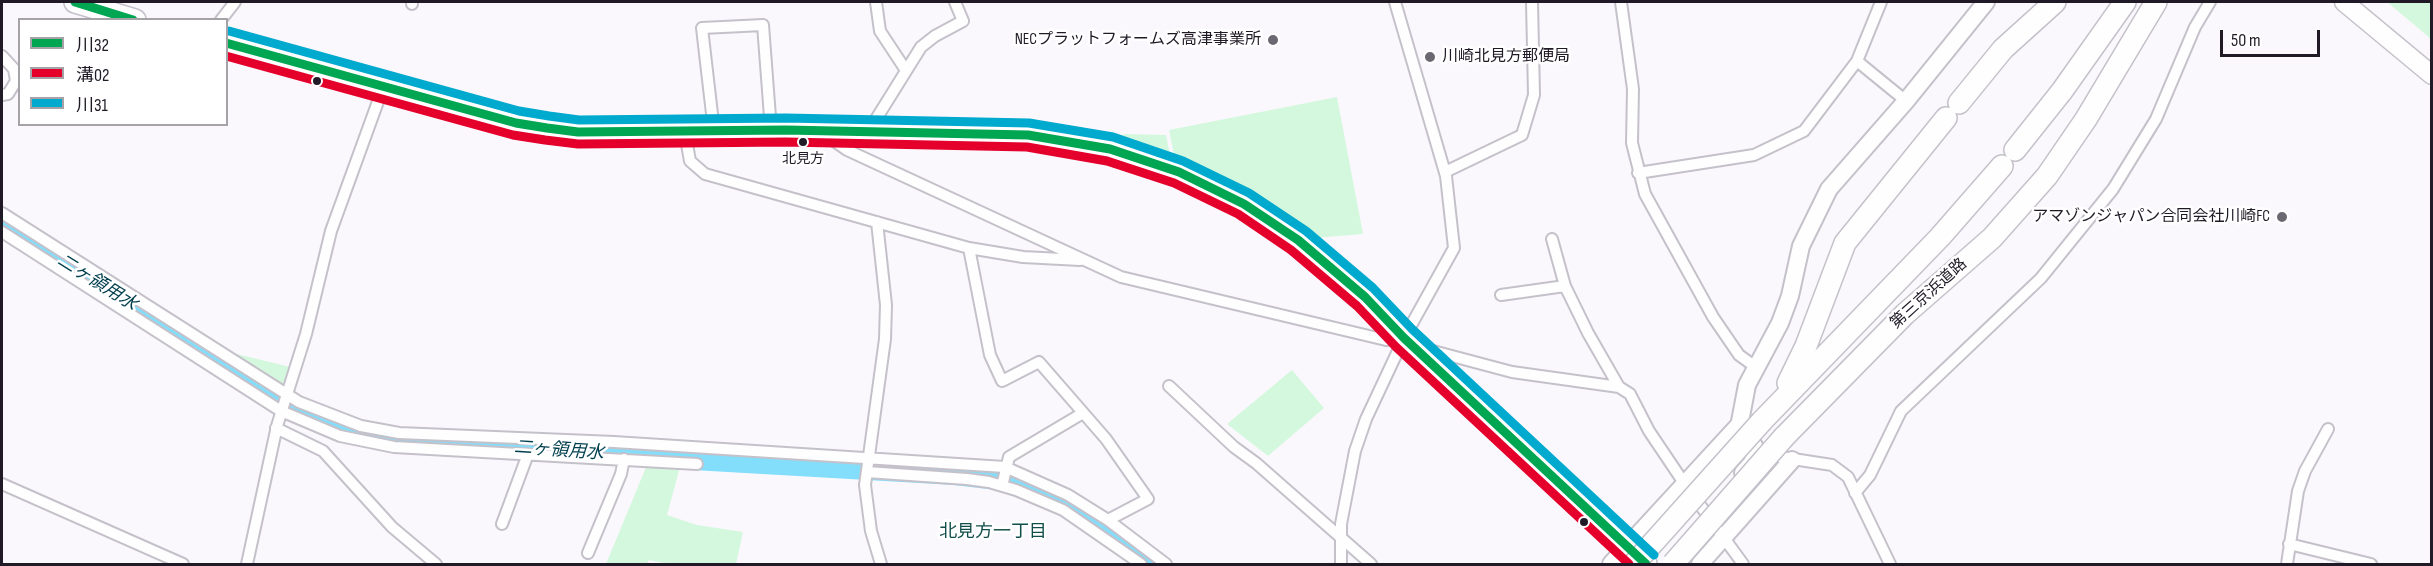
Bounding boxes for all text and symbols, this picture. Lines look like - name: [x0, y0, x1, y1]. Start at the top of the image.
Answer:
- legend: [18, 18, 228, 126]
- scale bar: [2223, 18, 2324, 56]
- place label: NECプラットフォームズ高津事業所: [1015, 30, 1261, 50]
- text: 50 m: [2231, 30, 2261, 51]
- marker: NECプラットフォームズ高津事業所: [1266, 33, 1280, 47]
- text: 川32: [76, 35, 109, 56]
- place label: 川崎北見方郵便局: [1442, 47, 1570, 67]
- marker: 川崎北見方郵便局: [1423, 50, 1437, 64]
- text: 溝02: [76, 65, 109, 86]
- unlabelled marker: [311, 75, 323, 87]
- text: 川31: [76, 95, 108, 116]
- marker: 北見方: [797, 136, 809, 148]
- place label: 北見方: [782, 151, 824, 167]
- place label: アマゾンジャパン合同会社川崎FC: [2032, 207, 2270, 227]
- marker: アマゾンジャパン合同会社川崎FC: [2275, 210, 2289, 224]
- water label: 二ヶ領用水: [53, 250, 141, 316]
- street label: 第三京浜道路: [1887, 255, 1971, 333]
- water label: 二ヶ領用水: [513, 437, 605, 465]
- unlabelled marker: [1578, 516, 1590, 528]
- district label: 北見方一丁目: [939, 521, 1047, 543]

